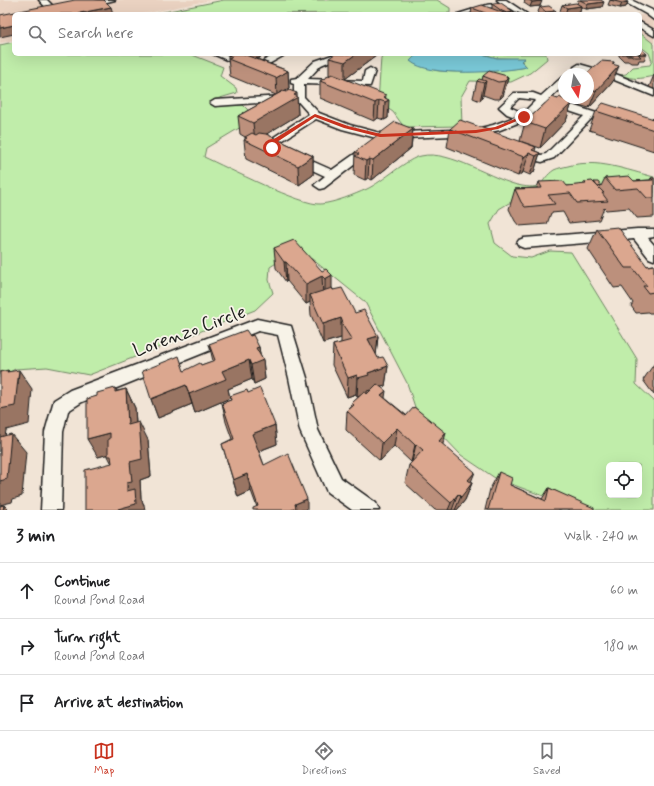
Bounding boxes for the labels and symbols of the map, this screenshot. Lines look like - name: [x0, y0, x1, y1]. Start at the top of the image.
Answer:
- north arrow: [558, 68, 594, 104]
- route end: [515, 108, 533, 126]
- route start: [263, 139, 281, 157]
- street label: Lorenzo Circle: [130, 299, 249, 363]

